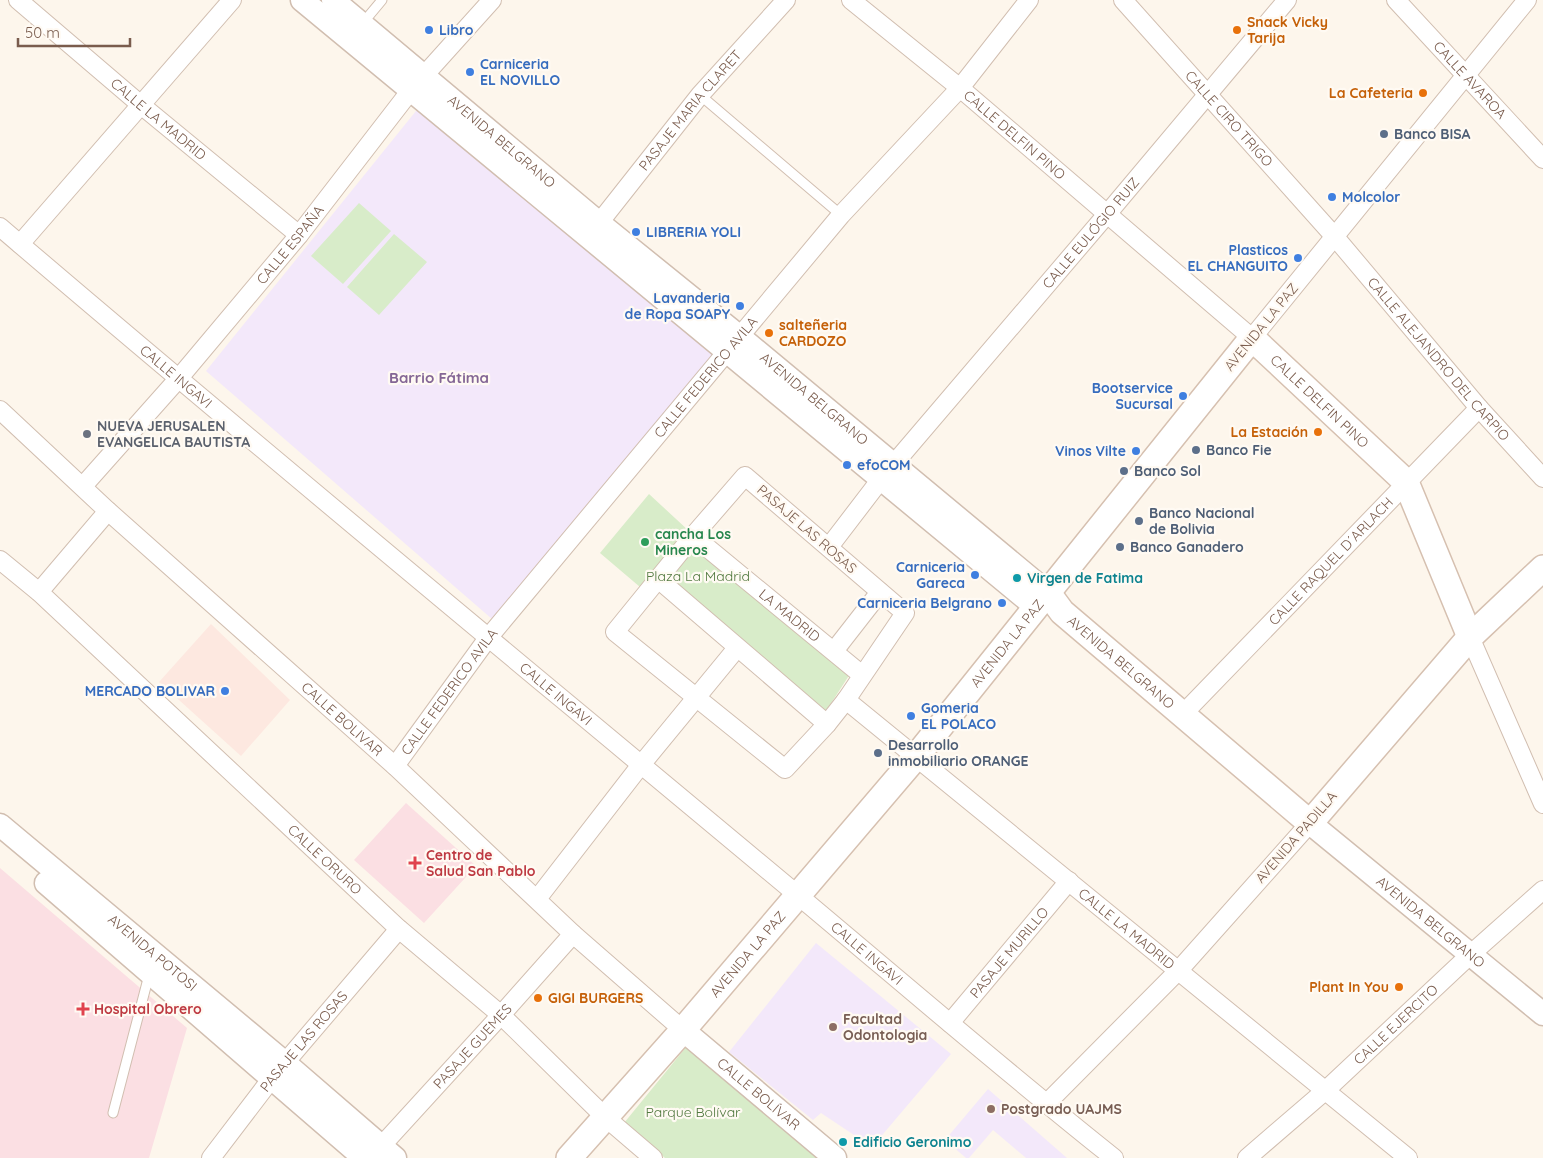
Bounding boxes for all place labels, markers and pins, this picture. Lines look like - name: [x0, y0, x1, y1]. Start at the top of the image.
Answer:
- place label: Snack Vicky Tarija: [1247, 13, 1328, 47]
- place label: Libro: [439, 21, 474, 39]
- marker: Libro: [423, 24, 435, 36]
- marker: Snack Vicky Tarija: [1231, 24, 1243, 36]
- place label: Carniceria EL NOVILLO: [480, 55, 560, 89]
- marker: Carniceria EL NOVILLO: [464, 66, 476, 78]
- place label: La Cafeteria: [1329, 84, 1413, 102]
- marker: La Cafeteria: [1417, 87, 1429, 99]
- place label: Banco BISA: [1394, 125, 1471, 143]
- marker: Banco BISA: [1378, 128, 1390, 140]
- place label: Molcolor: [1342, 188, 1400, 206]
- marker: Molcolor: [1326, 191, 1338, 203]
- place label: LIBRERIA YOLI: [646, 223, 741, 241]
- marker: LIBRERIA YOLI: [630, 226, 642, 238]
- place label: Plasticos EL CHANGUITO: [1188, 241, 1288, 275]
- marker: Plasticos EL CHANGUITO: [1292, 252, 1304, 264]
- place label: Lavanderia de Ropa SOAPY: [625, 289, 731, 323]
- marker: Lavanderia de Ropa SOAPY: [734, 300, 746, 312]
- place label: salteñeria CARDOZO: [779, 316, 847, 350]
- marker: salteñeria CARDOZO: [763, 327, 775, 339]
- place label: Bootservice Sucursal: [1092, 379, 1173, 413]
- marker: Bootservice Sucursal: [1177, 390, 1189, 402]
- place label: NUEVA JERUSALEN EVANGELICA BAUTISTA: [97, 417, 250, 451]
- place label: La Estación: [1230, 423, 1308, 441]
- marker: La Estación: [1312, 426, 1324, 438]
- marker: NUEVA JERUSALEN EVANGELICA BAUTISTA: [81, 428, 93, 440]
- place label: Banco Fie: [1206, 441, 1272, 459]
- place label: Vinos Vilte: [1055, 442, 1126, 460]
- marker: Banco Fie: [1190, 444, 1202, 456]
- marker: Vinos Vilte: [1130, 445, 1142, 457]
- place label: efoCOM: [857, 456, 911, 474]
- marker: efoCOM: [841, 459, 853, 471]
- place label: Banco Sol: [1134, 462, 1201, 480]
- marker: Banco Sol: [1118, 465, 1130, 477]
- place label: Banco Nacional de Bolivia: [1149, 504, 1255, 538]
- marker: Banco Nacional de Bolivia: [1133, 515, 1145, 527]
- place label: cancha Los Mineros: [655, 525, 731, 559]
- marker: cancha Los Mineros: [639, 536, 651, 548]
- place label: Banco Ganadero: [1130, 538, 1244, 556]
- marker: Banco Ganadero: [1114, 541, 1126, 553]
- place label: Carniceria Gareca: [896, 558, 965, 592]
- marker: Carniceria Gareca: [969, 569, 981, 581]
- place label: Virgen de Fatima: [1027, 569, 1143, 587]
- marker: Virgen de Fatima: [1011, 572, 1023, 584]
- place label: Carniceria Belgrano: [857, 594, 992, 612]
- marker: Carniceria Belgrano: [996, 597, 1008, 609]
- place label: MERCADO BOLIVAR: [85, 682, 215, 700]
- marker: MERCADO BOLIVAR: [219, 685, 231, 697]
- place label: Gomeria EL POLACO: [921, 699, 996, 733]
- marker: Gomeria EL POLACO: [905, 710, 917, 722]
- place label: Desarrollo inmobiliario ORANGE: [888, 736, 1029, 770]
- marker: Desarrollo inmobiliario ORANGE: [872, 747, 884, 759]
- place label: Centro de Salud San Pablo: [426, 846, 536, 880]
- marker: Centro de Salud San Pablo: [408, 856, 422, 870]
- place label: Plant In You: [1309, 978, 1389, 996]
- marker: Plant In You: [1393, 981, 1405, 993]
- place label: GIGI BURGERS: [548, 989, 643, 1007]
- marker: GIGI BURGERS: [532, 992, 544, 1004]
- place label: Hospital Obrero: [94, 1000, 202, 1018]
- marker: Hospital Obrero: [76, 1002, 90, 1016]
- place label: Facultad Odontologia: [843, 1010, 927, 1044]
- marker: Facultad Odontologia: [827, 1021, 839, 1033]
- place label: Postgrado UAJMS: [1001, 1100, 1122, 1118]
- marker: Postgrado UAJMS: [985, 1103, 997, 1115]
- place label: Edificio Geronimo: [853, 1133, 972, 1151]
- marker: Edificio Geronimo: [837, 1136, 849, 1148]

